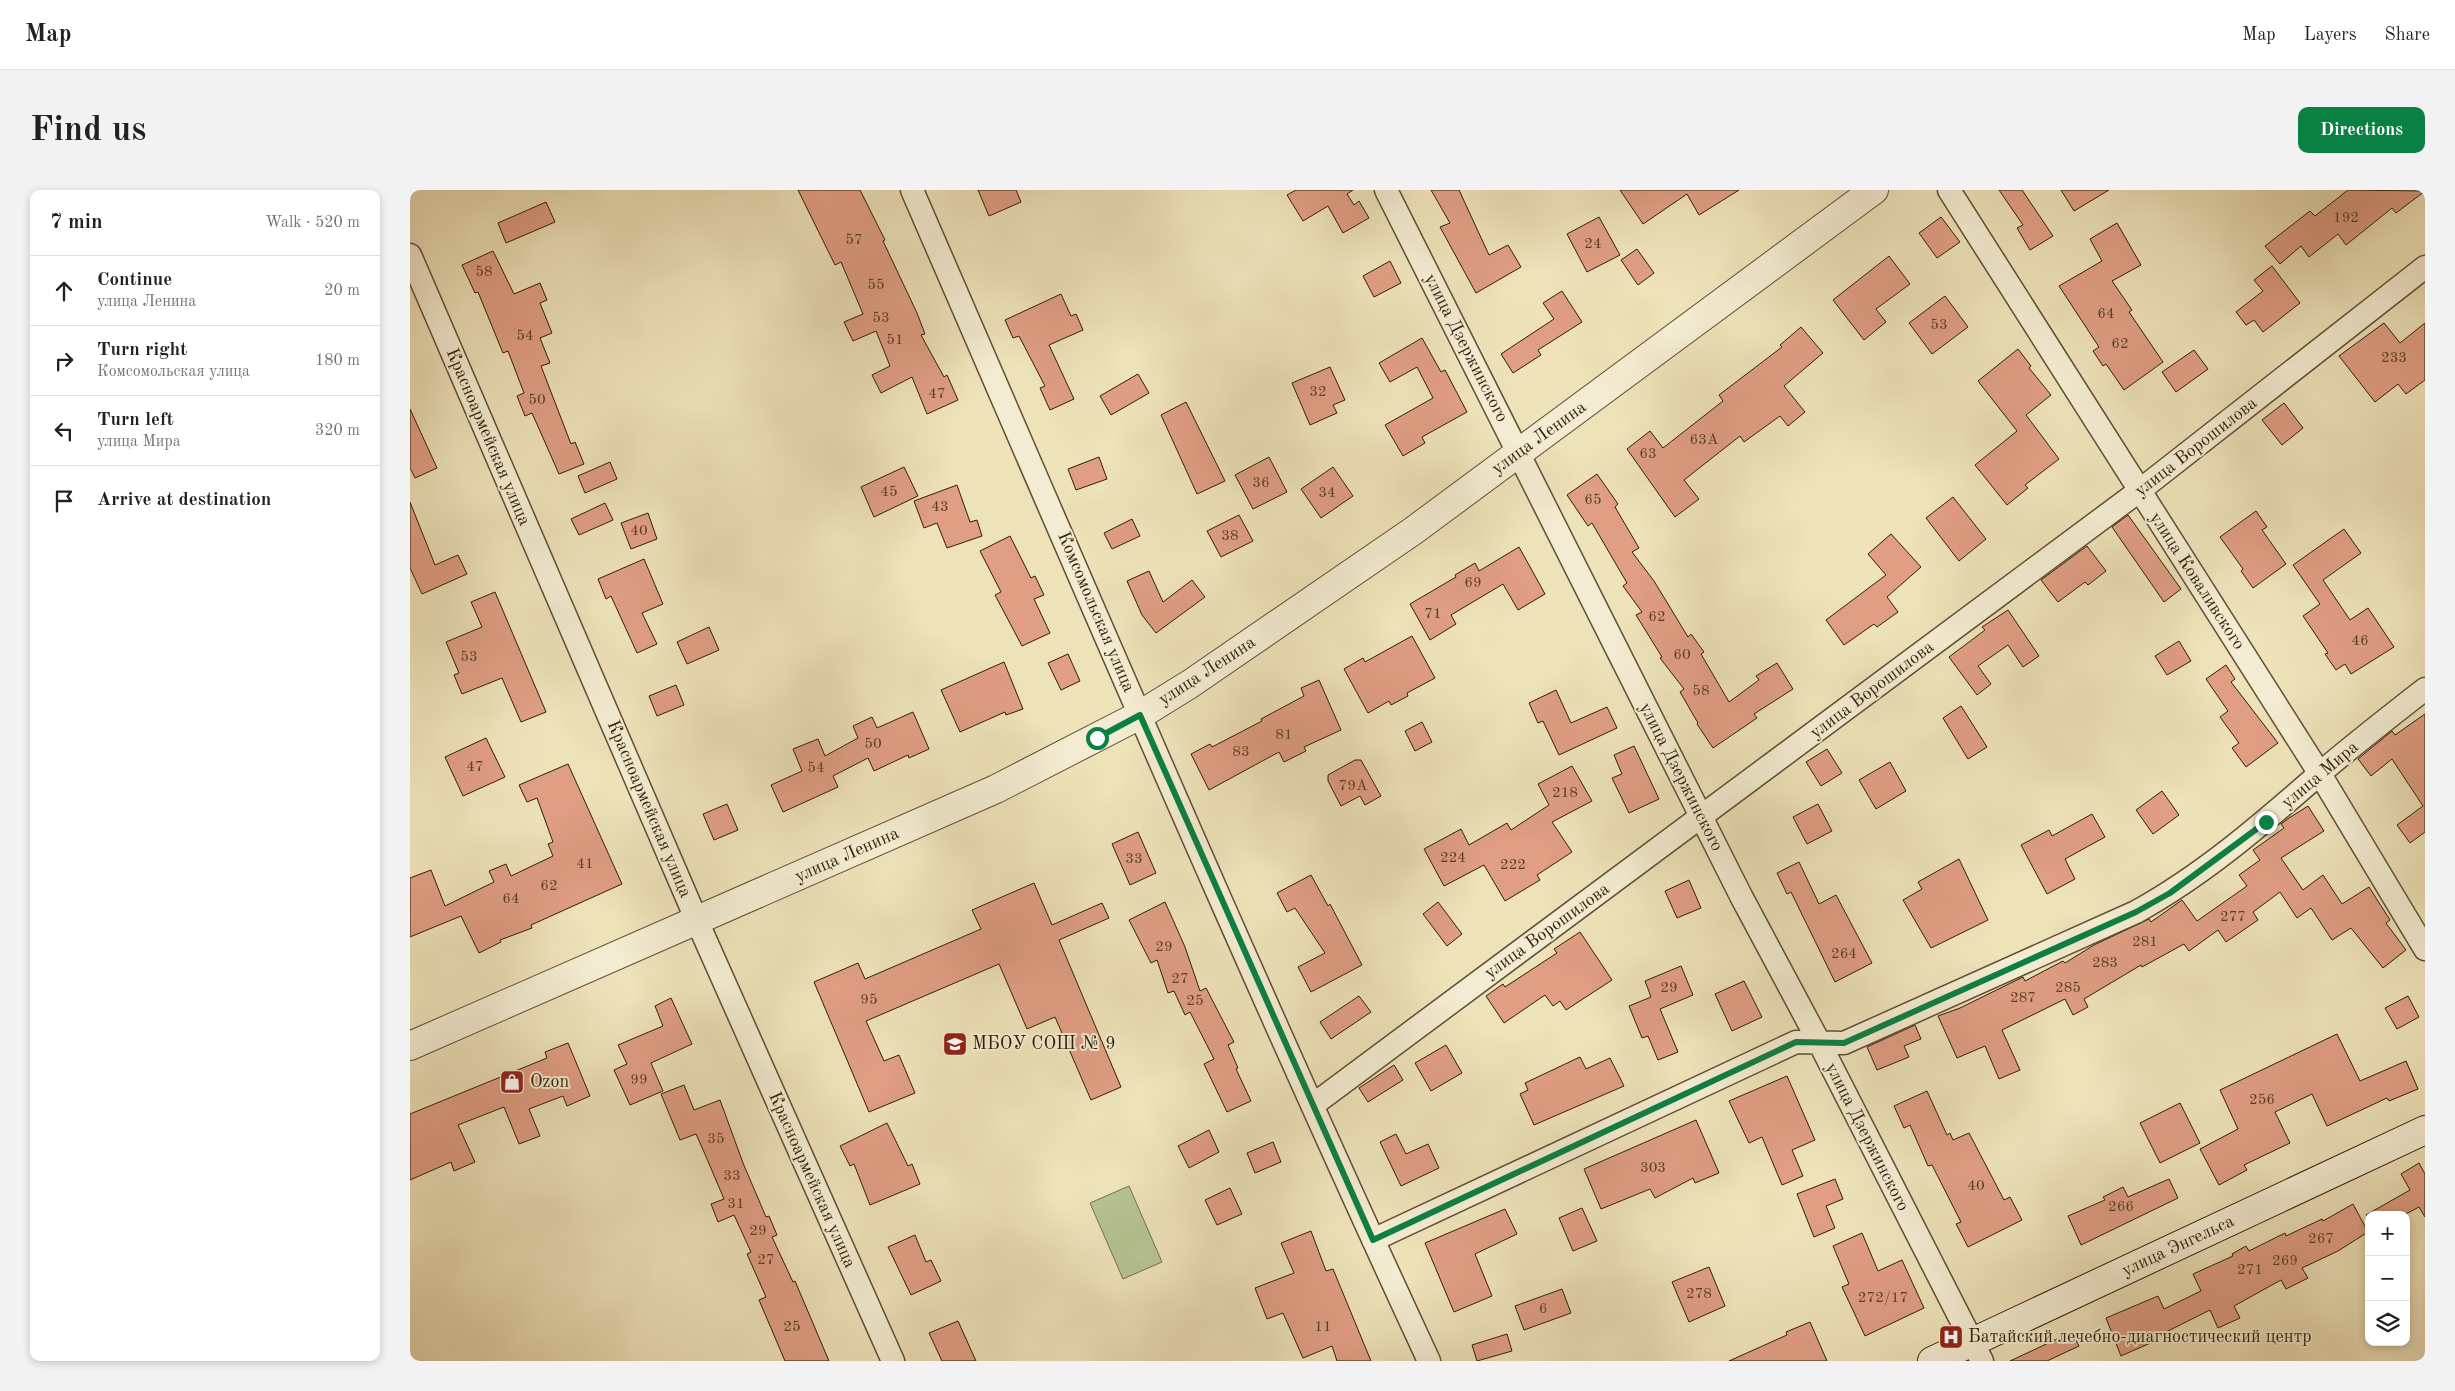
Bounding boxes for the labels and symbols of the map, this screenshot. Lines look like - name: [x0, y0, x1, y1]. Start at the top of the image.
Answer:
- house number: 192: [2333, 211, 2359, 226]
- house number: 57: [845, 233, 863, 248]
- house number: 24: [1584, 237, 1602, 252]
- house number: 58: [475, 265, 493, 280]
- street label: улица Дзержинского: [1421, 271, 1511, 425]
- house number: 55: [867, 278, 885, 293]
- house number: 64: [2097, 307, 2115, 322]
- house number: 53: [872, 311, 890, 326]
- house number: 53: [1930, 318, 1948, 333]
- house number: 54: [516, 329, 534, 344]
- house number: 51: [886, 333, 904, 348]
- house number: 62: [2111, 337, 2129, 352]
- street label: Красноармейская улица: [442, 346, 534, 528]
- house number: 233: [2381, 351, 2407, 366]
- house number: 32: [1309, 385, 1327, 400]
- house number: 47: [928, 387, 946, 402]
- house number: 50: [528, 393, 546, 408]
- street label: улица Ворошилова: [2132, 394, 2261, 500]
- street label: улица Ленина: [1489, 398, 1590, 478]
- house number: 63А: [1690, 433, 1719, 448]
- house number: 63: [1639, 447, 1657, 462]
- house number: 36: [1252, 476, 1270, 491]
- house number: 45: [880, 485, 898, 500]
- house number: 34: [1318, 486, 1336, 501]
- house number: 65: [1584, 493, 1602, 508]
- house number: 43: [931, 500, 949, 515]
- street label: улица Коваливского: [2146, 509, 2248, 653]
- house number: 40: [630, 524, 648, 539]
- street label: Комсомольская улица: [1054, 529, 1138, 695]
- house number: 38: [1221, 529, 1239, 544]
- house number: 69: [1464, 576, 1482, 591]
- house number: 71: [1424, 607, 1442, 622]
- house number: 62: [1648, 610, 1666, 625]
- street label: улица Ленина: [1155, 633, 1259, 709]
- house number: 46: [2351, 634, 2369, 649]
- street label: улица Ворошилова: [1807, 638, 1937, 742]
- house number: 60: [1673, 648, 1691, 663]
- house number: 53: [460, 650, 478, 665]
- house number: 58: [1692, 684, 1710, 699]
- street label: улица Дзержинского: [1636, 700, 1726, 854]
- street label: Красноармейская улица: [603, 718, 695, 900]
- route start: [1086, 727, 1109, 750]
- house number: 81: [1275, 728, 1293, 743]
- house number: 50: [864, 737, 882, 752]
- street label: улица Мира: [2278, 738, 2362, 812]
- house number: 83: [1232, 745, 1250, 760]
- house number: 47: [466, 760, 484, 775]
- house number: 54: [807, 761, 825, 776]
- house number: 79А: [1339, 779, 1368, 794]
- house number: 218: [1552, 786, 1578, 801]
- route end: [2255, 811, 2278, 834]
- street label: улица Ленина: [792, 824, 902, 886]
- house number: 224: [1440, 851, 1466, 866]
- house number: 33: [1125, 852, 1143, 867]
- house number: 41: [576, 857, 594, 872]
- house number: 222: [1500, 858, 1526, 873]
- house number: 62: [540, 879, 558, 894]
- street label: улица Ворошилова: [1481, 880, 1613, 982]
- house number: 64: [502, 892, 520, 907]
- house number: 277: [2220, 910, 2246, 925]
- house number: 281: [2132, 935, 2158, 950]
- house number: 29: [1155, 940, 1173, 955]
- house number: 264: [1831, 947, 1857, 962]
- house number: 283: [2092, 956, 2118, 971]
- house number: 27: [1171, 972, 1189, 987]
- house number: 29: [1660, 981, 1678, 996]
- house number: 285: [2055, 981, 2081, 996]
- house number: 287: [2010, 991, 2036, 1006]
- house number: 95: [860, 993, 878, 1008]
- house number: 25: [1186, 994, 1204, 1009]
- school or university icon: МБОУ СОШ № 9: [942, 1031, 968, 1057]
- place label: МБОУ СОШ № 9: [972, 1035, 1116, 1053]
- street label: улица Дзержинского: [1822, 1060, 1912, 1214]
- shop icon: Ozon: [499, 1069, 525, 1095]
- place label: Ozon: [530, 1073, 569, 1091]
- house number: 99: [630, 1073, 648, 1088]
- street label: Красноармейская улица: [765, 1089, 859, 1271]
- house number: 256: [2249, 1093, 2275, 1108]
- house number: 35: [707, 1132, 725, 1147]
- house number: 303: [1640, 1161, 1666, 1176]
- house number: 33: [723, 1169, 741, 1184]
- house number: 40: [1967, 1179, 1985, 1194]
- house number: 31: [727, 1197, 745, 1212]
- house number: 266: [2108, 1200, 2134, 1215]
- street label: улица Энгельса: [2119, 1212, 2237, 1280]
- house number: 29: [749, 1224, 767, 1239]
- house number: 267: [2308, 1232, 2334, 1247]
- house number: 27: [757, 1253, 775, 1268]
- house number: 269: [2272, 1254, 2298, 1269]
- house number: 271: [2237, 1263, 2263, 1278]
- house number: 278: [1686, 1287, 1712, 1302]
- house number: 272/17: [1858, 1291, 1908, 1306]
- house number: 6: [1539, 1302, 1547, 1317]
- house number: 25: [783, 1320, 801, 1335]
- house number: 11: [1314, 1320, 1332, 1335]
- hospital icon: Батайский лечебно-диагностический центр: [1938, 1324, 1964, 1350]
- place label: Батайский лечебно-диагностический центр: [1968, 1328, 2311, 1346]

